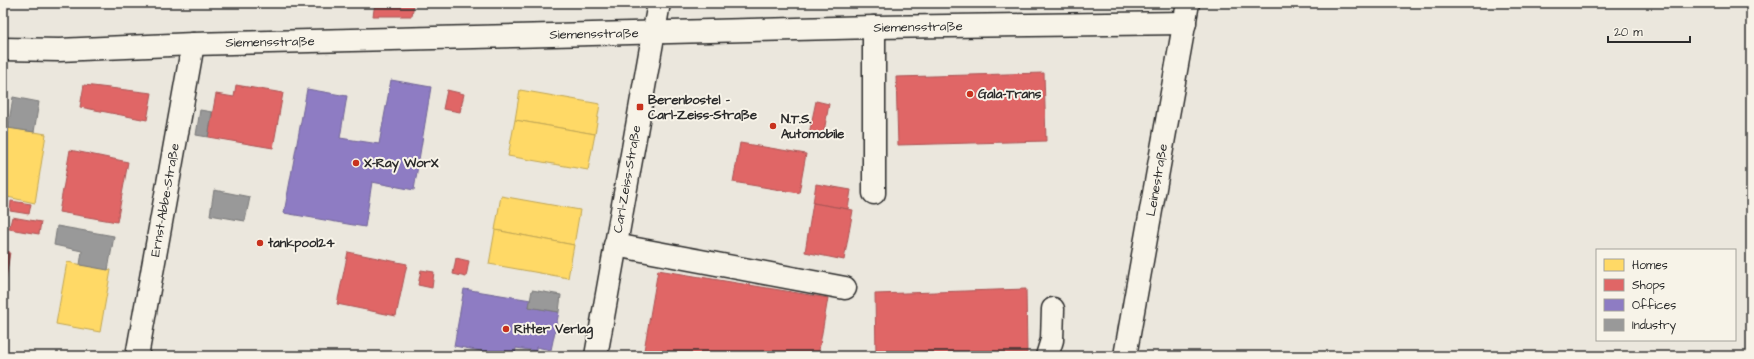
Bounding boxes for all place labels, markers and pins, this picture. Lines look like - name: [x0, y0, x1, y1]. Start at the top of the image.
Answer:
- place label: Gala-Trans: [978, 85, 1042, 103]
- marker: Gala-Trans: [965, 89, 975, 99]
- place label: Berenbostel - Carl-Zeiss-Straße: [648, 91, 757, 124]
- marker: Berenbostel - Carl-Zeiss-Straße: [635, 102, 645, 112]
- place label: N.T.S. Automobile: [781, 110, 844, 143]
- marker: N.T.S. Automobile: [768, 121, 778, 131]
- place label: X-Ray WorX: [364, 154, 439, 173]
- marker: X-Ray WorX: [351, 158, 361, 168]
- place label: tankpool24: [267, 234, 335, 253]
- marker: tankpool24: [255, 238, 265, 248]
- place label: Ritter Verlag: [514, 320, 593, 340]
- marker: Ritter Verlag: [501, 324, 511, 334]

